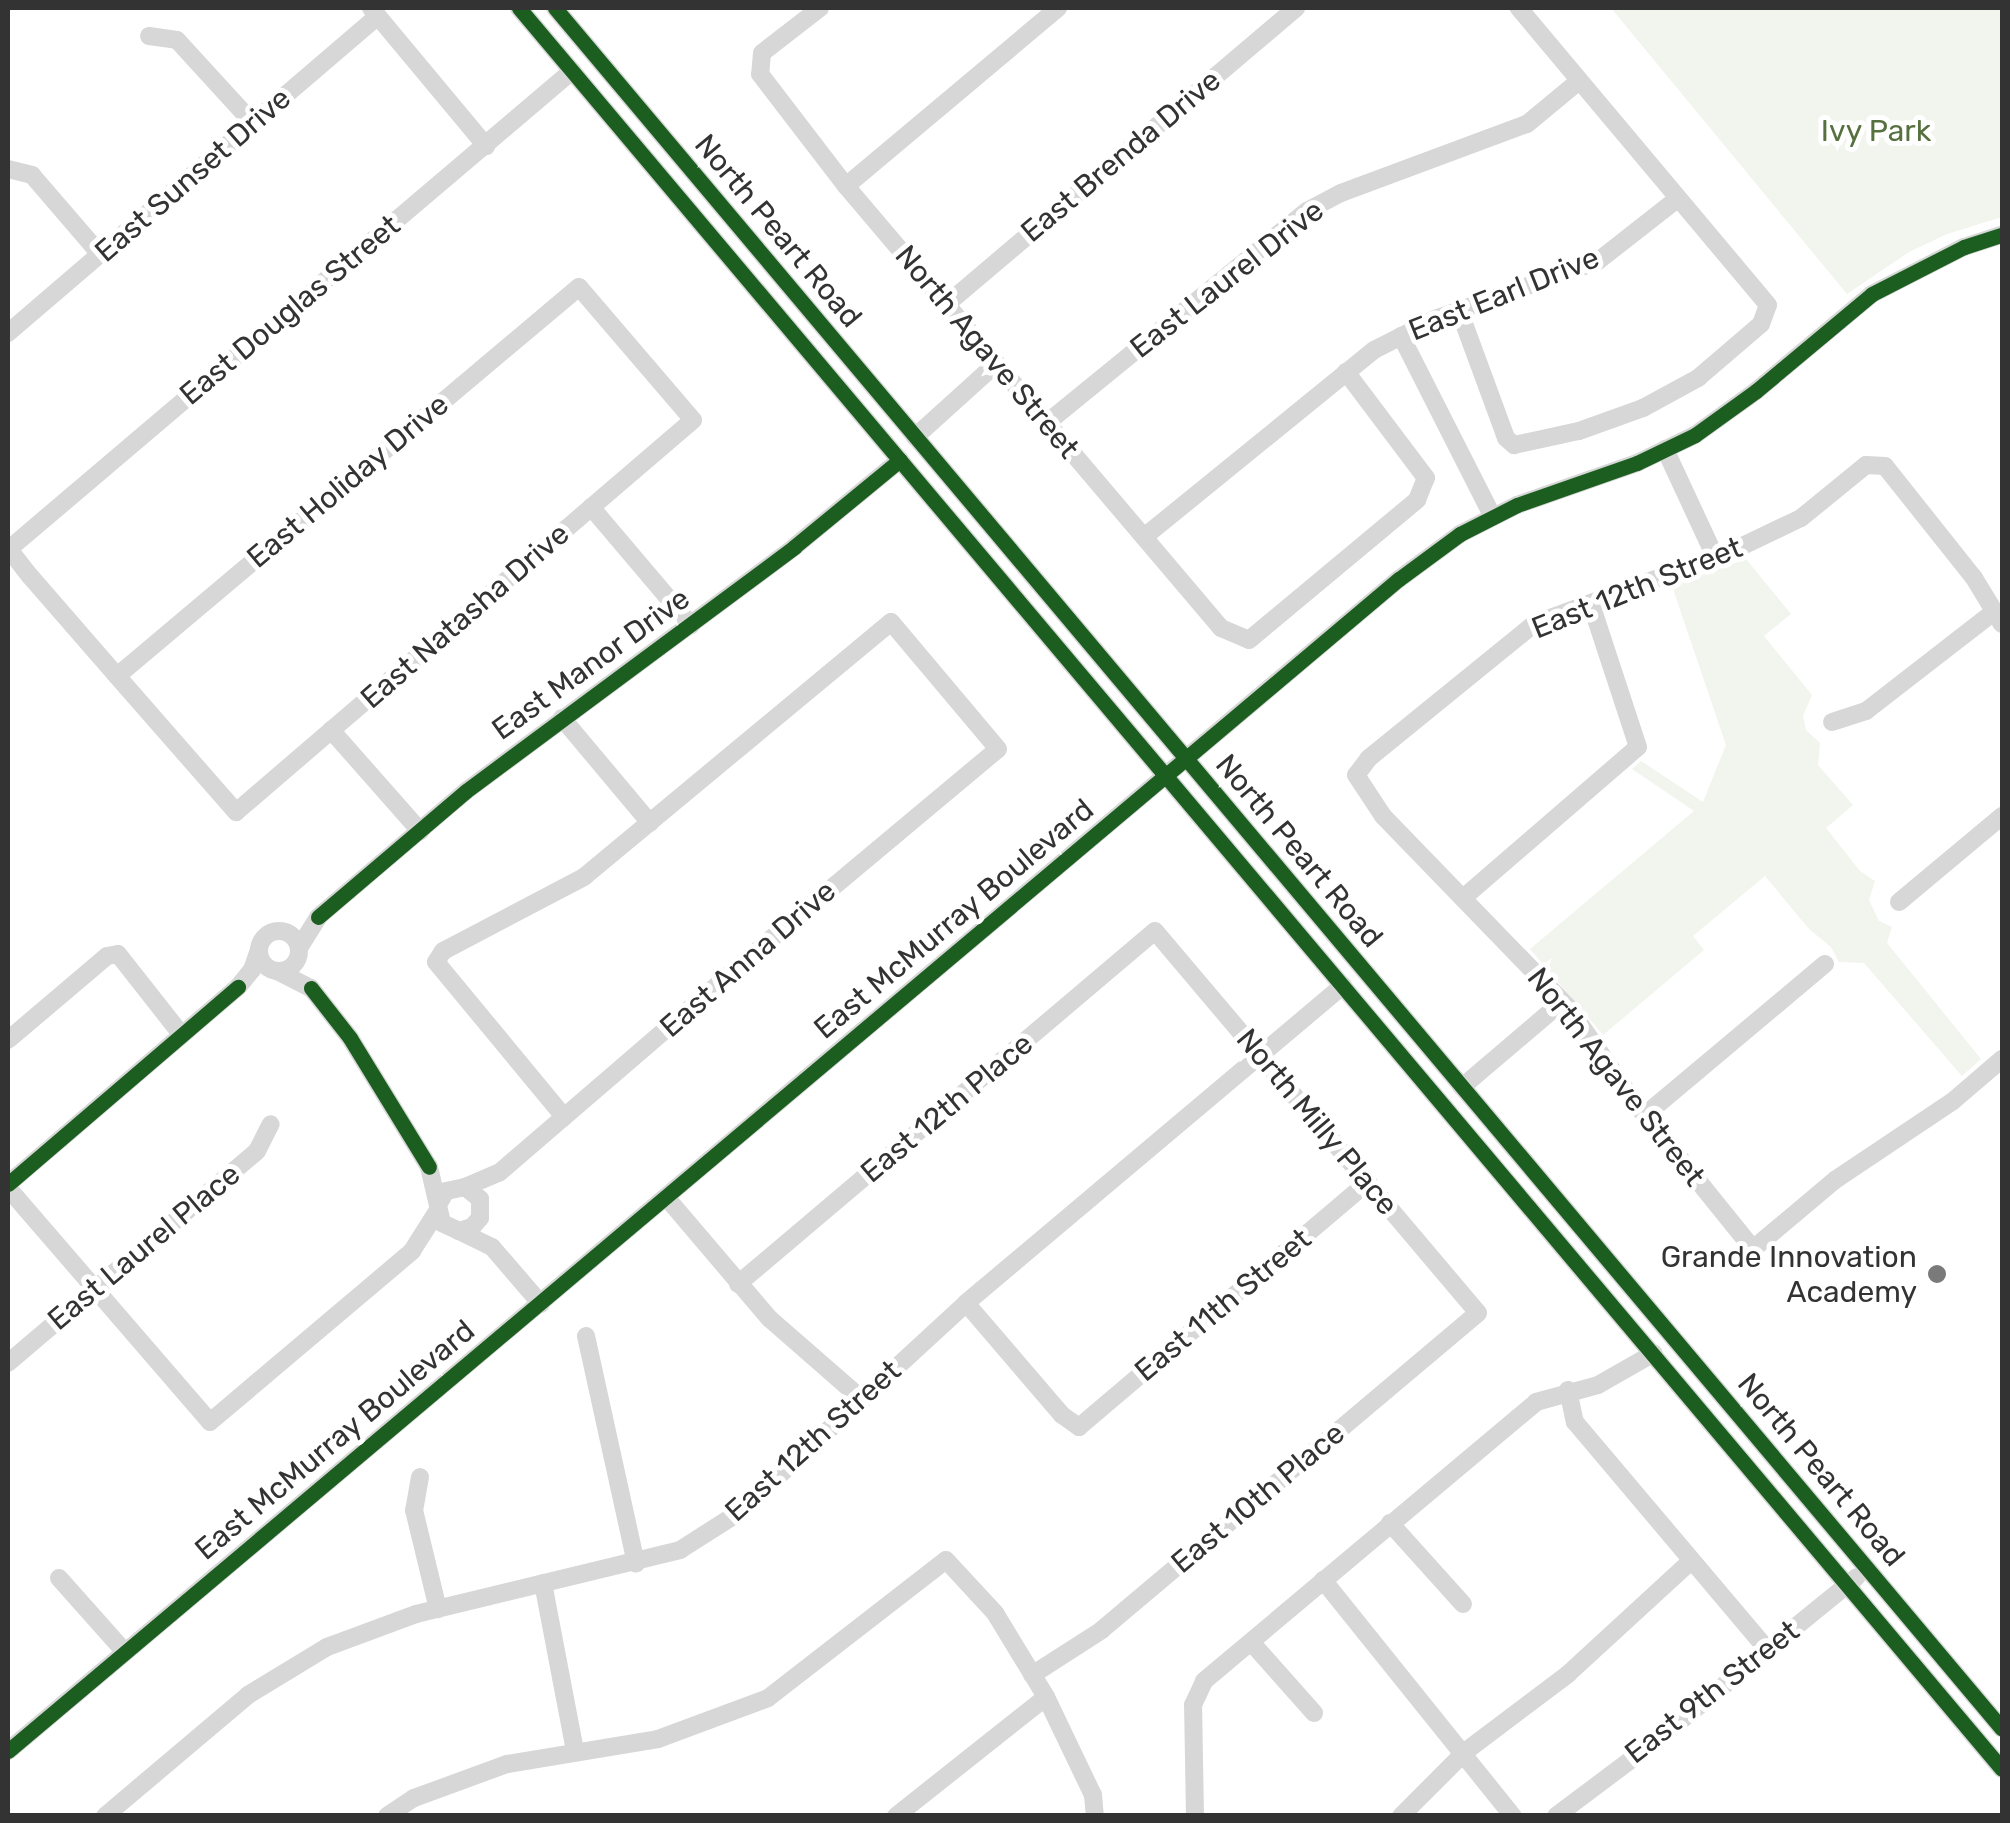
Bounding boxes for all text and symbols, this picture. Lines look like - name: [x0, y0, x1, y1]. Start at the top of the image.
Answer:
- street label: East Brenda Drive: [1014, 62, 1228, 250]
- street label: East Sunset Drive: [88, 80, 298, 270]
- park label: Ivy Park: [1820, 113, 1932, 149]
- street label: North Peart Road: [687, 127, 869, 335]
- street label: East Laurel Drive: [1123, 192, 1331, 366]
- street label: East Douglas Street: [173, 207, 407, 413]
- street label: North Agave Street: [887, 238, 1087, 466]
- street label: East Earl Drive: [1404, 239, 1604, 349]
- street label: East Holiday Drive: [240, 386, 456, 576]
- street label: East Natasha Drive: [353, 516, 577, 716]
- street label: East 12th Street: [1527, 529, 1747, 647]
- street label: East Manor Drive: [485, 580, 697, 748]
- street label: North Peart Road: [1208, 747, 1390, 955]
- street label: East McMurray Boulevard: [807, 791, 1101, 1047]
- street label: East Anna Drive: [653, 873, 843, 1045]
- street label: North Agave Street: [1519, 960, 1713, 1194]
- street label: North Milly Place: [1228, 1021, 1406, 1223]
- street label: East 12th Place: [854, 1026, 1040, 1190]
- street label: East Laurel Place: [41, 1156, 247, 1338]
- street label: East 11th Street: [1128, 1221, 1318, 1389]
- place label: Grande Innovation Academy: [1661, 1239, 1917, 1310]
- marker: Grande Innovation Academy: [1926, 1263, 1948, 1285]
- street label: East McMurray Boulevard: [188, 1312, 482, 1568]
- street label: East 12th Street: [718, 1353, 908, 1529]
- street label: North Peart Road: [1730, 1366, 1912, 1574]
- street label: East 10th Place: [1164, 1415, 1352, 1581]
- street label: East 9th Street: [1618, 1613, 1806, 1771]

